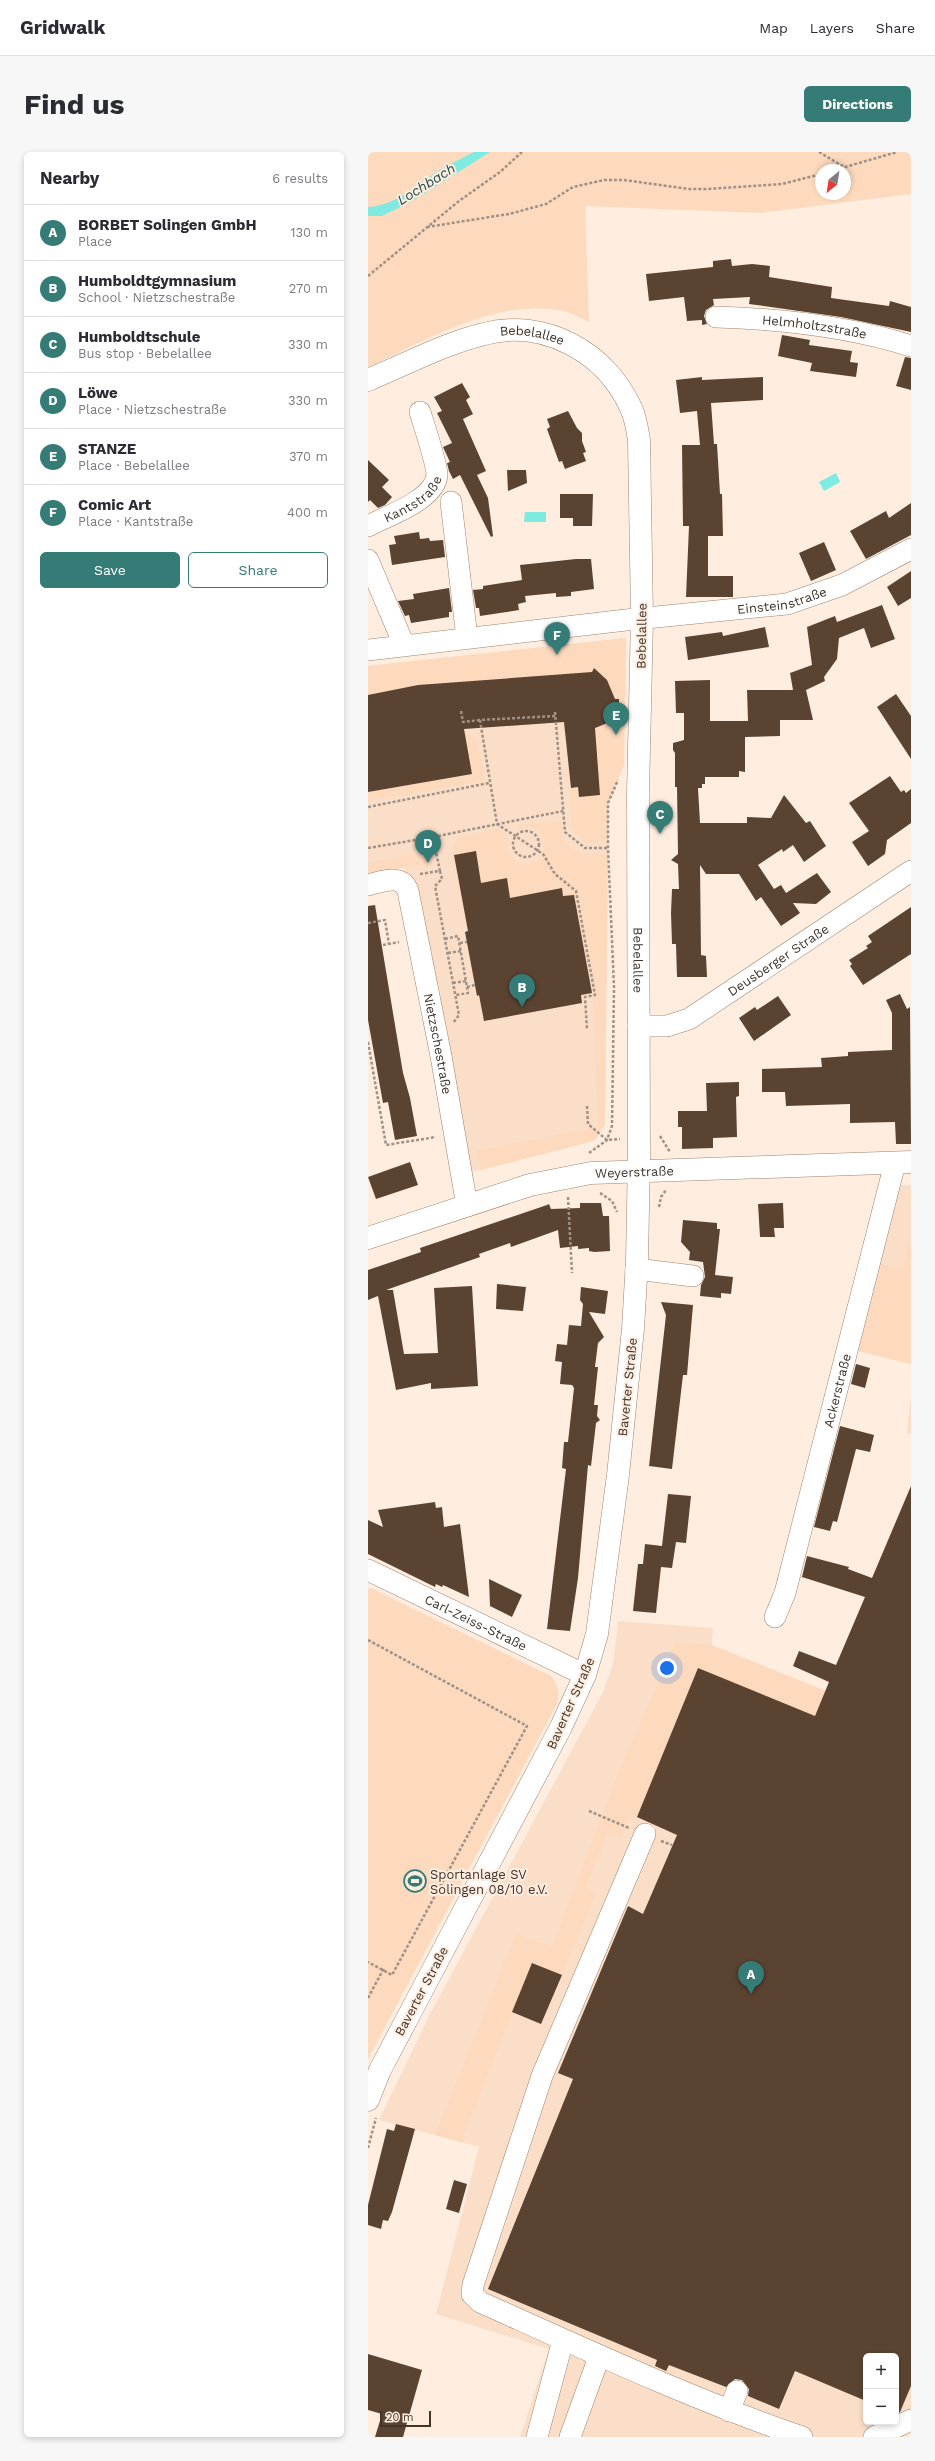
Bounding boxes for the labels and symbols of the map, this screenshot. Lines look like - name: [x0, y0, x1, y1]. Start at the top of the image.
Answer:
- water label: Lochbach: [394, 160, 458, 208]
- north arrow: [815, 164, 851, 200]
- street label: Helmholtzstraße: [761, 312, 868, 342]
- street label: Bebelallee: [499, 323, 567, 348]
- street label: Kantstraße: [382, 474, 445, 526]
- street label: Einsteinstraße: [736, 584, 829, 617]
- street label: Bebelallee: [633, 603, 650, 669]
- pin: F: [544, 622, 570, 655]
- pin: E: [603, 702, 629, 735]
- pin: C: [647, 801, 673, 834]
- pin: D: [415, 830, 441, 863]
- street label: Deusberger Straße: [725, 921, 832, 999]
- street label: Bebelallee: [630, 927, 646, 993]
- pin: B: [509, 974, 535, 1007]
- street label: Nietzschestraße: [421, 992, 455, 1096]
- street label: Weyerstraße: [595, 1163, 674, 1181]
- street label: Baverter Straße: [615, 1337, 640, 1437]
- street label: Ackerstraße: [821, 1352, 854, 1429]
- street label: Carl-Zeiss-Straße: [422, 1592, 529, 1654]
- street label: Baverter Straße: [543, 1655, 597, 1751]
- your location: [657, 1658, 677, 1678]
- place label: Sportanlage SV Solingen 08/10 e.V.: [430, 1867, 548, 1897]
- sports icon: Sportanlage SV Solingen 08/10 e.V.: [402, 1868, 428, 1894]
- street label: Baverter Straße: [392, 1944, 451, 2038]
- pin: A: [738, 1961, 764, 1994]
- scale bar: [380, 2409, 431, 2428]

